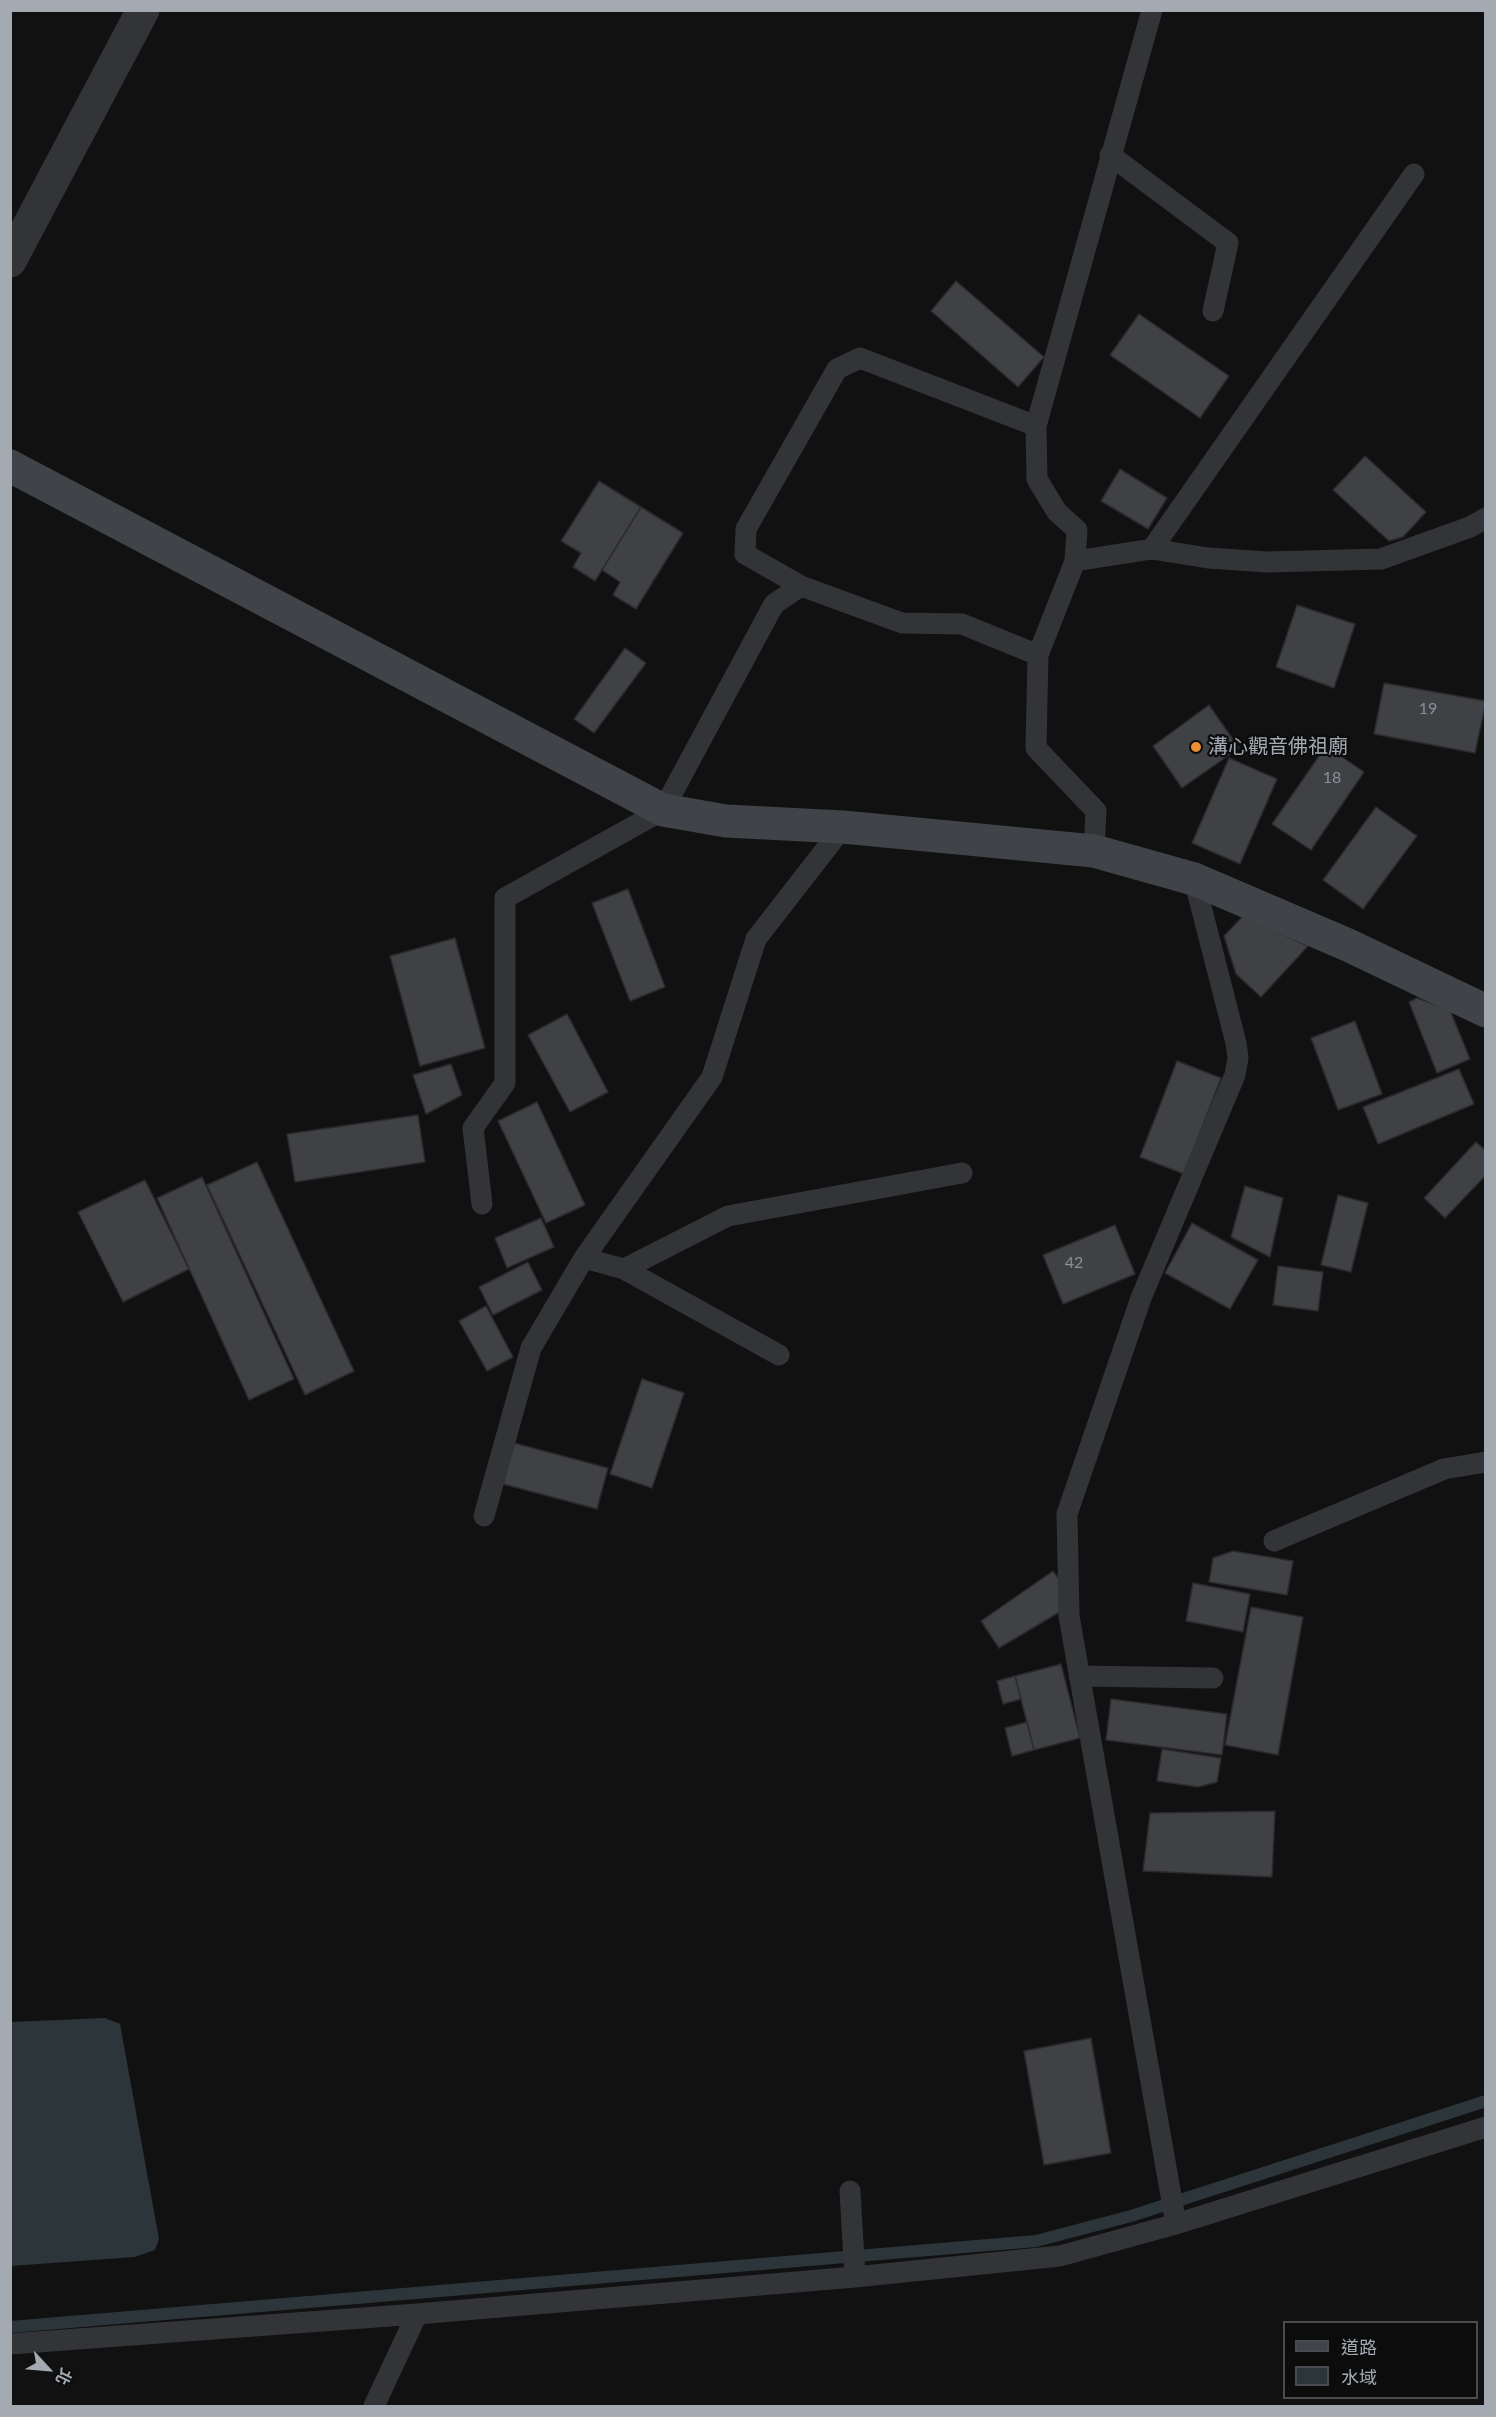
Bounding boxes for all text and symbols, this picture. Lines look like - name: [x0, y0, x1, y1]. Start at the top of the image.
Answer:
- house number: 19: [1419, 699, 1437, 719]
- place label: 溝心觀音佛祖廟: [1208, 735, 1348, 759]
- marker: 溝心觀音佛祖廟: [1189, 740, 1203, 754]
- house number: 18: [1323, 768, 1341, 788]
- house number: 42: [1065, 1253, 1083, 1273]
- legend: [1283, 2321, 1478, 2399]
- text: 道路: [1341, 2336, 1377, 2358]
- north arrow: [18, 2339, 78, 2399]
- text: 北: [53, 2366, 77, 2388]
- text: 水域: [1341, 2366, 1377, 2388]

